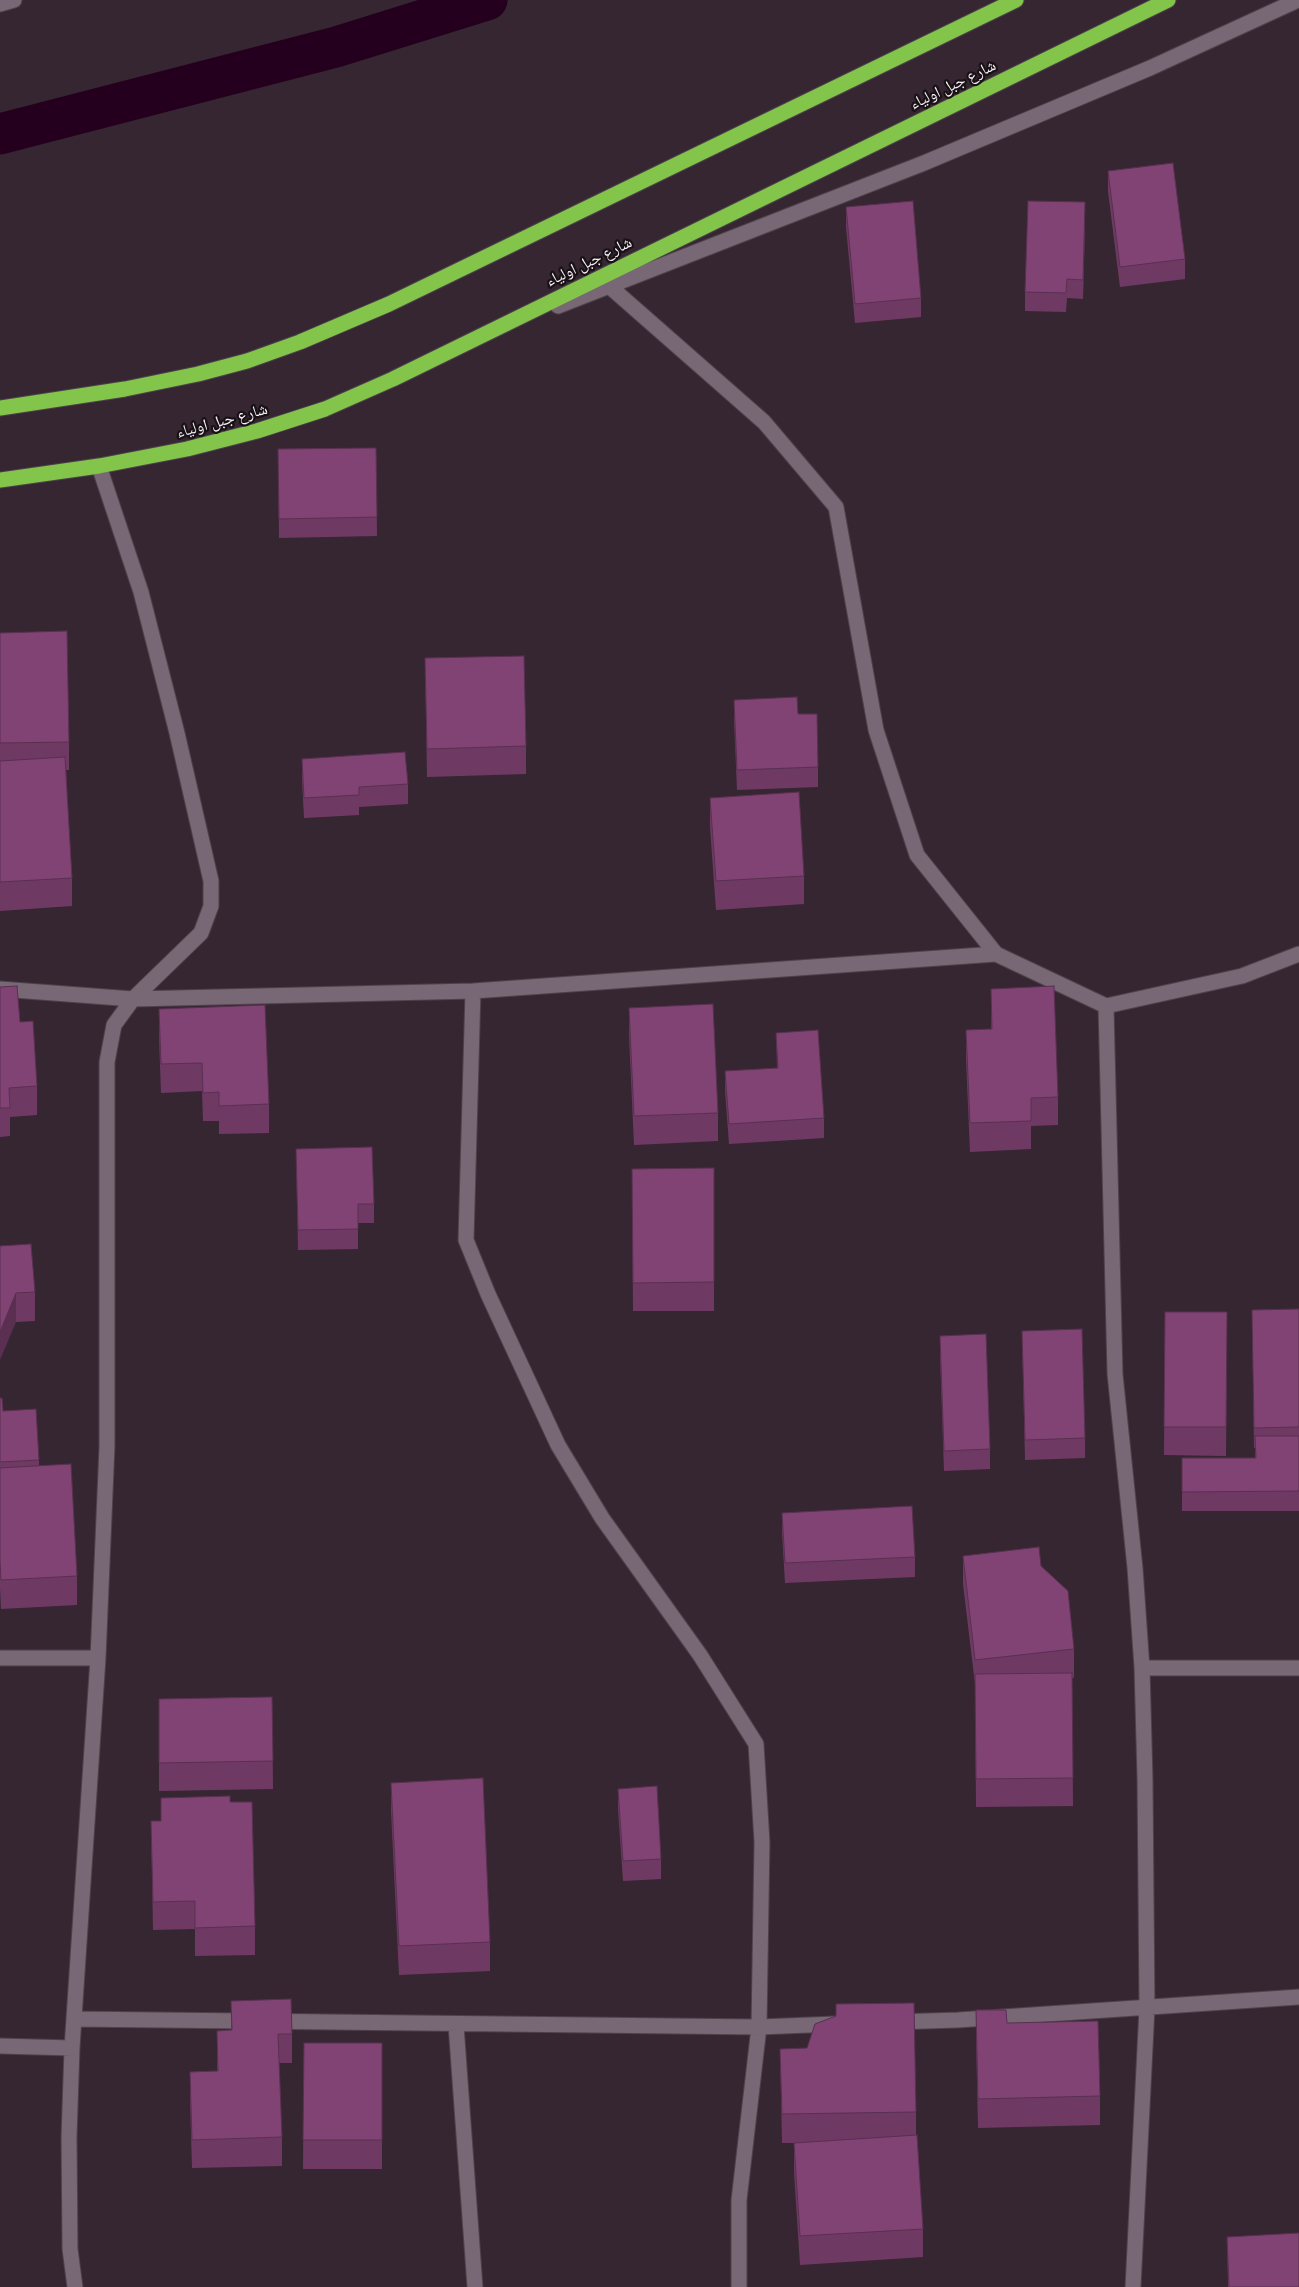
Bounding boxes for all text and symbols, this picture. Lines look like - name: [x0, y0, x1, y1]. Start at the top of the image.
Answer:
- street label: شارع جبل اولياء: [907, 56, 999, 114]
- street label: شارع جبل اولياء: [543, 233, 635, 291]
- street label: شارع جبل اولياء: [174, 400, 270, 442]

